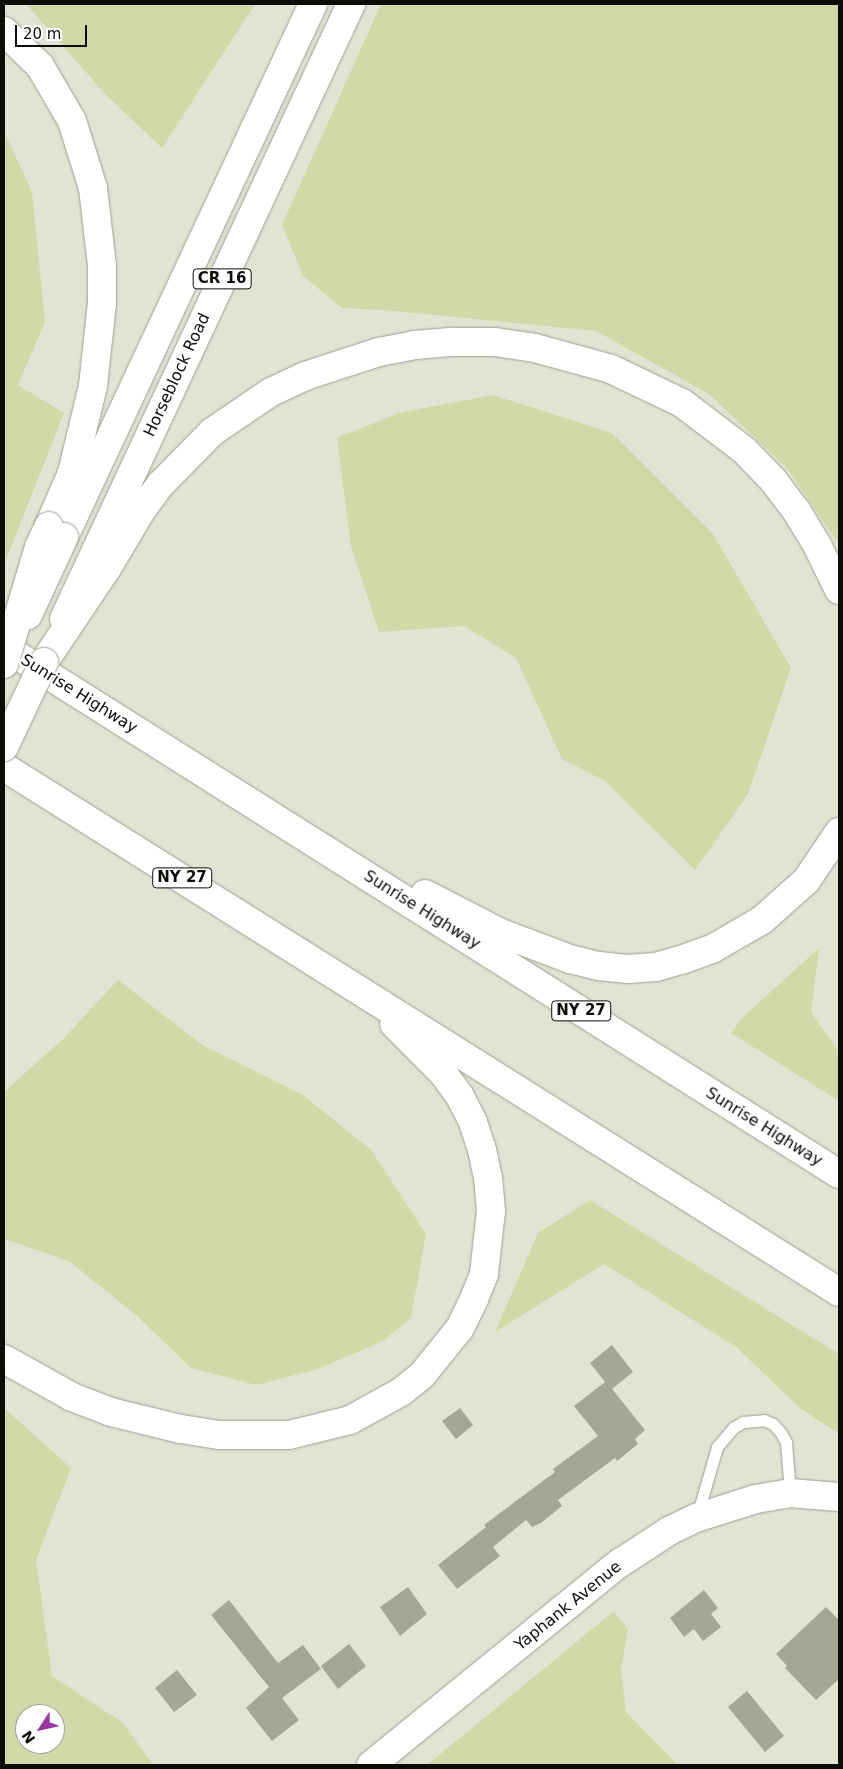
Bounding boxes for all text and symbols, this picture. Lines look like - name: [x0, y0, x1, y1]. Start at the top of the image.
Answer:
- scale bar: [18, 15, 90, 47]
- text: 20 m: [23, 25, 61, 43]
- road number: CR 16: [192, 266, 252, 292]
- street label: Horseblock Road: [140, 310, 214, 440]
- street label: Sunrise Highway: [17, 650, 141, 738]
- road number: NY 27: [152, 866, 212, 890]
- street label: Sunrise Highway: [360, 866, 484, 954]
- road number: NY 27: [551, 998, 611, 1024]
- street label: Sunrise Highway: [702, 1083, 826, 1171]
- street label: Yaphank Avenue: [511, 1557, 625, 1655]
- north arrow: [15, 1704, 65, 1754]
- text: N: [19, 1728, 38, 1746]

